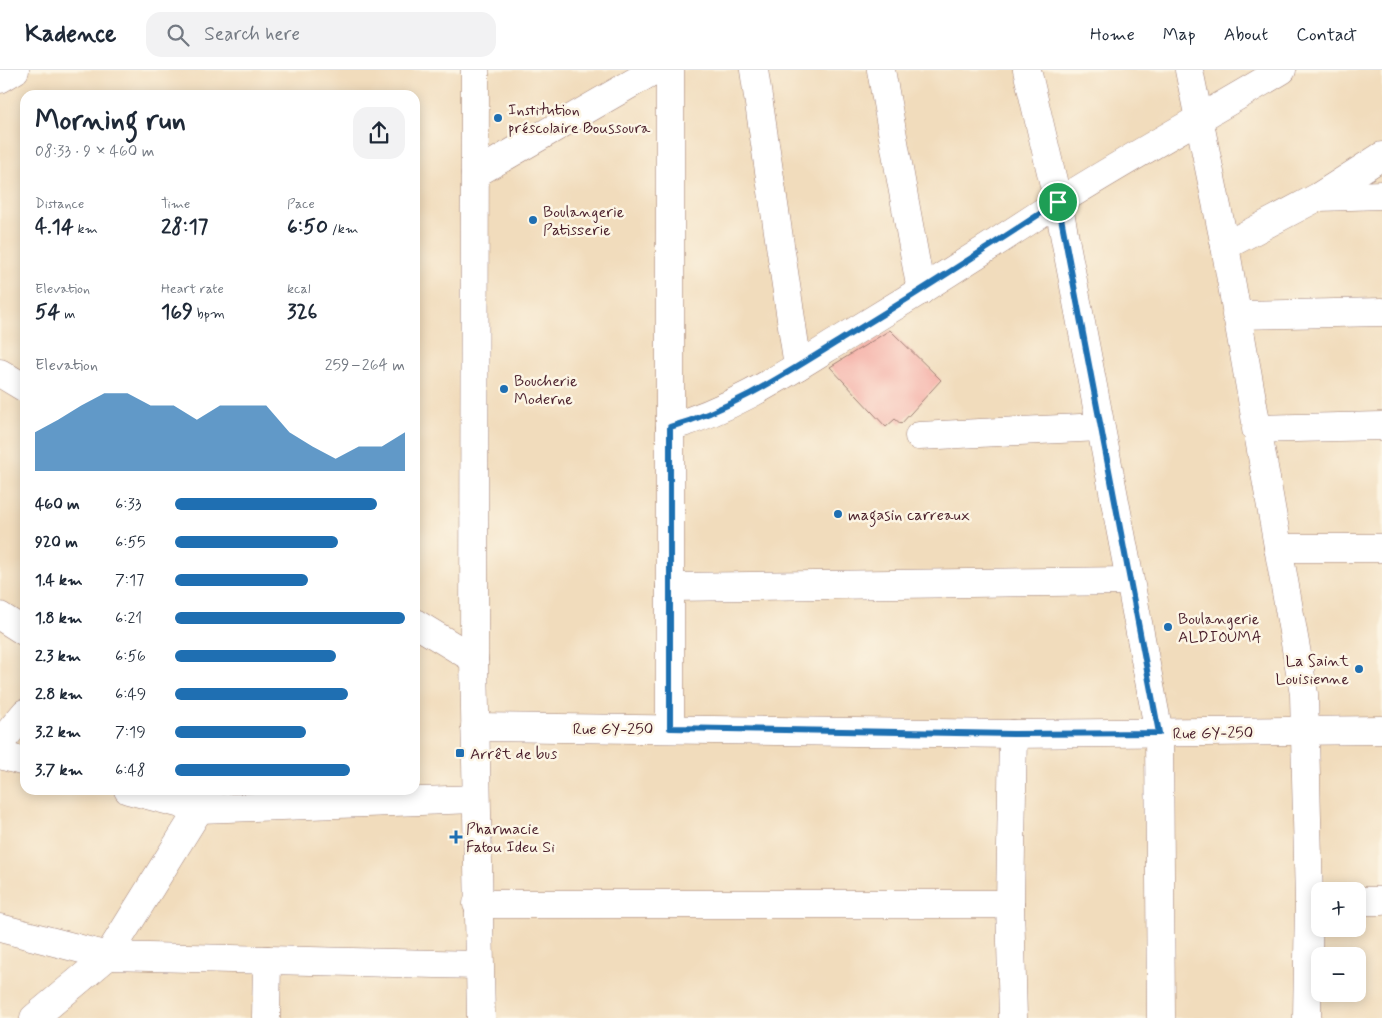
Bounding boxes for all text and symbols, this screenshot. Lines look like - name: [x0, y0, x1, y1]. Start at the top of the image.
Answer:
- search box: [146, 12, 496, 57]
- text: Kadence: [25, 19, 116, 50]
- icon: search: [164, 21, 192, 49]
- text: Search here: [204, 22, 300, 47]
- text: Home: [1090, 23, 1135, 47]
- text: Map: [1163, 23, 1196, 47]
- text: About: [1224, 23, 1268, 47]
- text: Contact: [1296, 23, 1357, 47]
- place label: Institution préscolaire Boussoura: [508, 100, 651, 139]
- text: Morning run: [35, 103, 186, 140]
- button: share: [353, 107, 405, 159]
- marker: Institution préscolaire Boussoura: [492, 112, 504, 124]
- text: 08:33 · 9 × 460 m: [35, 141, 154, 162]
- pin: [1037, 181, 1079, 223]
- icon: arrive: [1044, 188, 1072, 216]
- text: Distance: [35, 195, 84, 213]
- text: Time: [161, 195, 190, 213]
- text: Pace: [287, 195, 315, 213]
- place label: Boulangerie Patisserie: [543, 202, 625, 241]
- text: 4.14: [35, 213, 74, 241]
- text: 28:17: [161, 213, 208, 241]
- text: 6:50: [287, 213, 328, 241]
- marker: Boulangerie Patisserie: [527, 214, 539, 226]
- text: km: [74, 220, 98, 238]
- text: /km: [328, 220, 358, 238]
- text: Elevation: [35, 280, 90, 298]
- text: Heart rate: [161, 280, 224, 298]
- text: kcal: [287, 280, 311, 298]
- text: 54: [35, 298, 60, 326]
- text: 169: [161, 298, 193, 326]
- text: 326: [287, 298, 317, 326]
- text: m: [60, 305, 75, 323]
- text: bpm: [193, 305, 225, 323]
- text: Elevation: [35, 355, 98, 376]
- text: 259–264 m: [325, 355, 405, 376]
- place label: Boucherie Moderne: [514, 371, 578, 410]
- marker: Boucherie Moderne: [498, 383, 510, 395]
- text: 460 m: [35, 494, 80, 515]
- text: 6:33: [115, 494, 141, 515]
- place label: magasin carreaux: [848, 505, 970, 527]
- marker: magasin carreaux: [832, 508, 844, 520]
- text: 920 m: [35, 532, 78, 553]
- text: 6:55: [115, 532, 146, 553]
- text: 1.4 km: [35, 570, 82, 591]
- text: 7:17: [115, 570, 144, 591]
- text: 1.8 km: [35, 608, 82, 629]
- text: 6:21: [115, 608, 142, 629]
- place label: Boulangerie ALDIOUMA: [1178, 609, 1262, 648]
- marker: Boulangerie ALDIOUMA: [1162, 621, 1174, 633]
- text: 2.3 km: [35, 646, 81, 667]
- text: 6:56: [115, 646, 146, 667]
- place label: La Saint Louisienne: [1276, 651, 1350, 690]
- marker: La Saint Louisienne: [1353, 663, 1365, 675]
- text: 2.8 km: [35, 684, 83, 705]
- text: 6:49: [115, 684, 146, 705]
- street label: Rue GY-250: [573, 719, 653, 740]
- text: 3.2 km: [35, 722, 81, 743]
- text: 7:19: [115, 722, 146, 743]
- street label: Rue GY-250: [1173, 722, 1254, 745]
- place label: Arrêt de bus: [470, 744, 557, 765]
- marker: Arrêt de bus: [454, 747, 466, 759]
- text: 3.7 km: [35, 760, 83, 781]
- text: 6:48: [115, 760, 146, 781]
- place label: Pharmacie Fatou Ideu Si: [466, 819, 555, 858]
- marker: Pharmacie Fatou Ideu Si: [450, 831, 462, 843]
- map controls: [1311, 882, 1366, 1002]
- button: +: [1311, 882, 1366, 937]
- button: −: [1311, 947, 1366, 1002]

